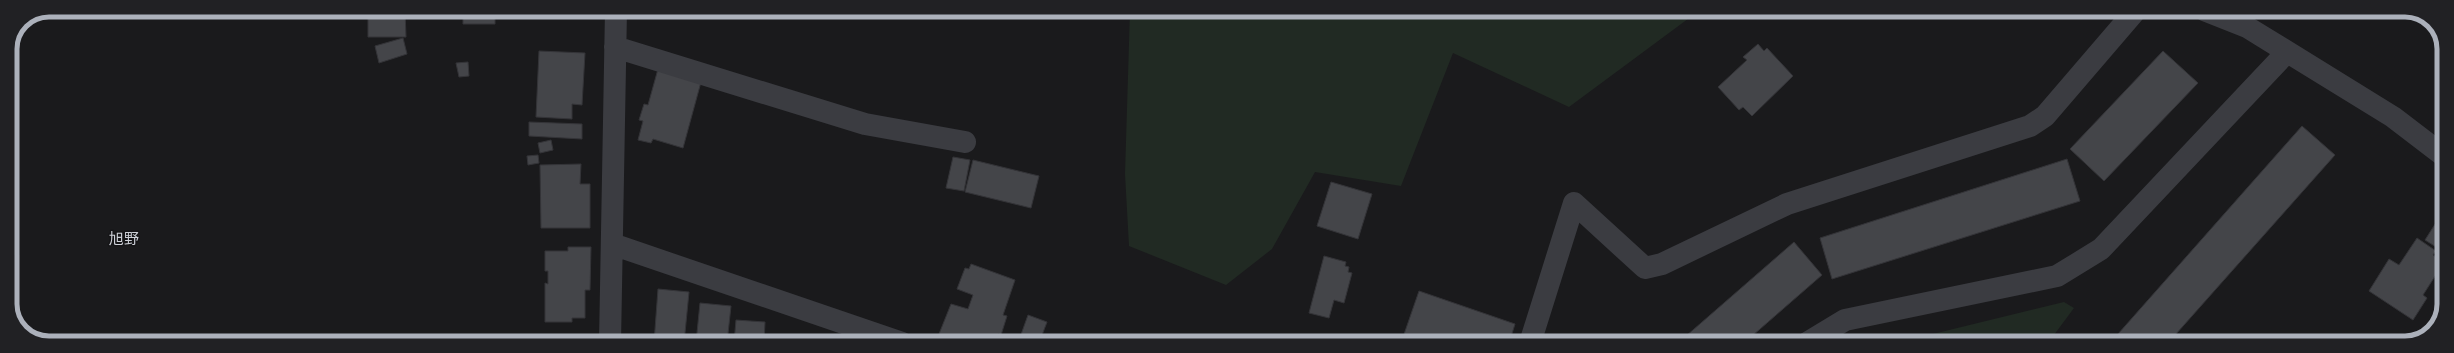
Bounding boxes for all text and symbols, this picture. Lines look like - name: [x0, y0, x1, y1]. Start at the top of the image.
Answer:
- district label: 旭野: [109, 228, 139, 248]

